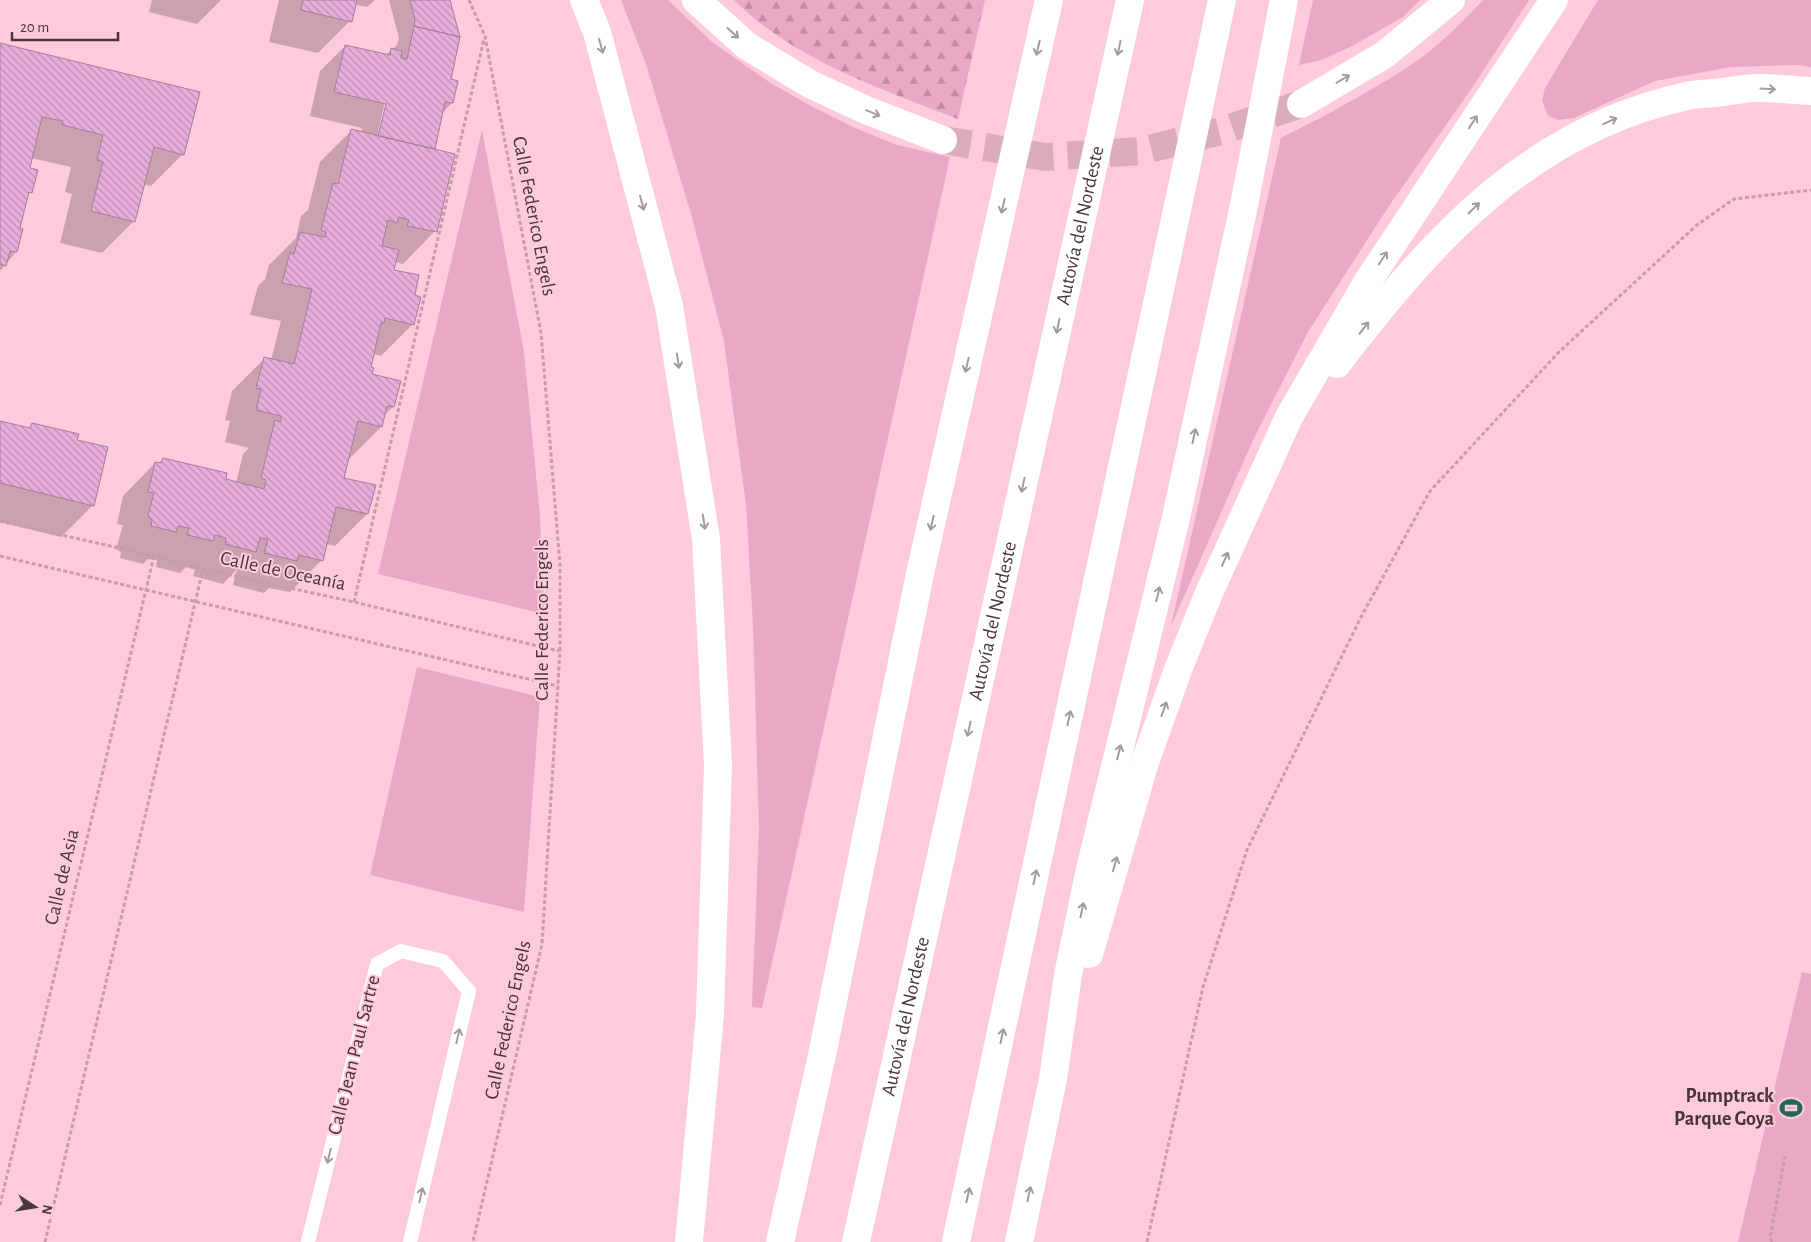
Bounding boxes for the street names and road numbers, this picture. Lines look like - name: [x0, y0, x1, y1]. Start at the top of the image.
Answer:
- street label: Calle Federico Engels: [509, 135, 559, 297]
- street label: Autovía del Nordeste: [1053, 144, 1108, 307]
- street label: Calle Federico Engels: [532, 539, 552, 701]
- street label: Autovía del Nordeste: [966, 539, 1020, 702]
- street label: Calle de Oceanía: [218, 548, 348, 594]
- street label: Calle de Asia: [41, 827, 83, 927]
- street label: Autovía del Nordeste: [878, 935, 933, 1098]
- street label: Calle Federico Engels: [481, 939, 535, 1101]
- street label: Calle Jean Paul Sartre: [324, 973, 384, 1137]

